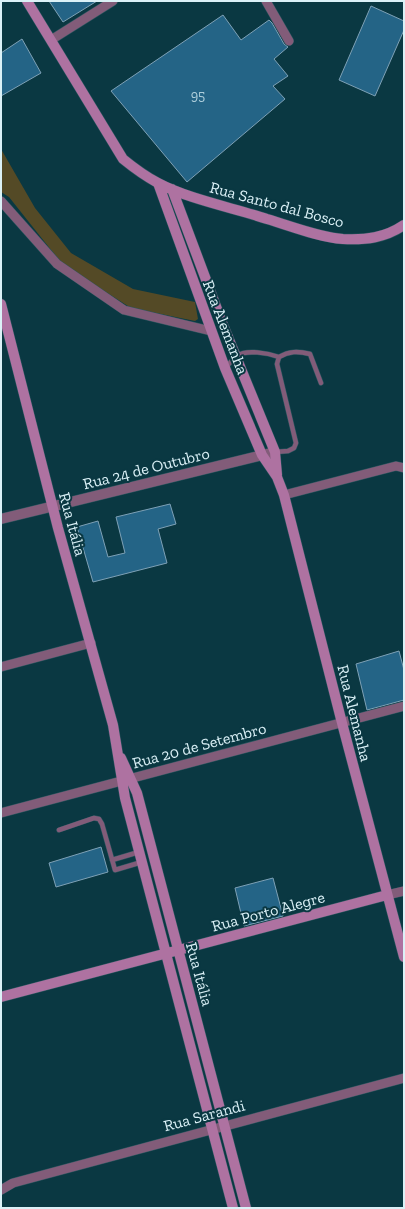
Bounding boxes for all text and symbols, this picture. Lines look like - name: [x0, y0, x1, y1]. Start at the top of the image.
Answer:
- house number: 95: [191, 87, 205, 104]
- street label: Rua Santo dal Bosco: [208, 177, 346, 232]
- street label: Rua Alemanha: [199, 277, 252, 377]
- street label: Rua 24 de Outubro: [81, 444, 211, 493]
- street label: Rua Itália: [55, 490, 90, 558]
- street label: Rua Alemanha: [333, 663, 376, 764]
- street label: Rua 20 de Setembro: [130, 718, 268, 773]
- street label: Rua Porto Alegre: [209, 887, 327, 936]
- street label: Rua Itália: [182, 940, 217, 1008]
- street label: Rua Sarandi: [161, 1095, 247, 1135]

